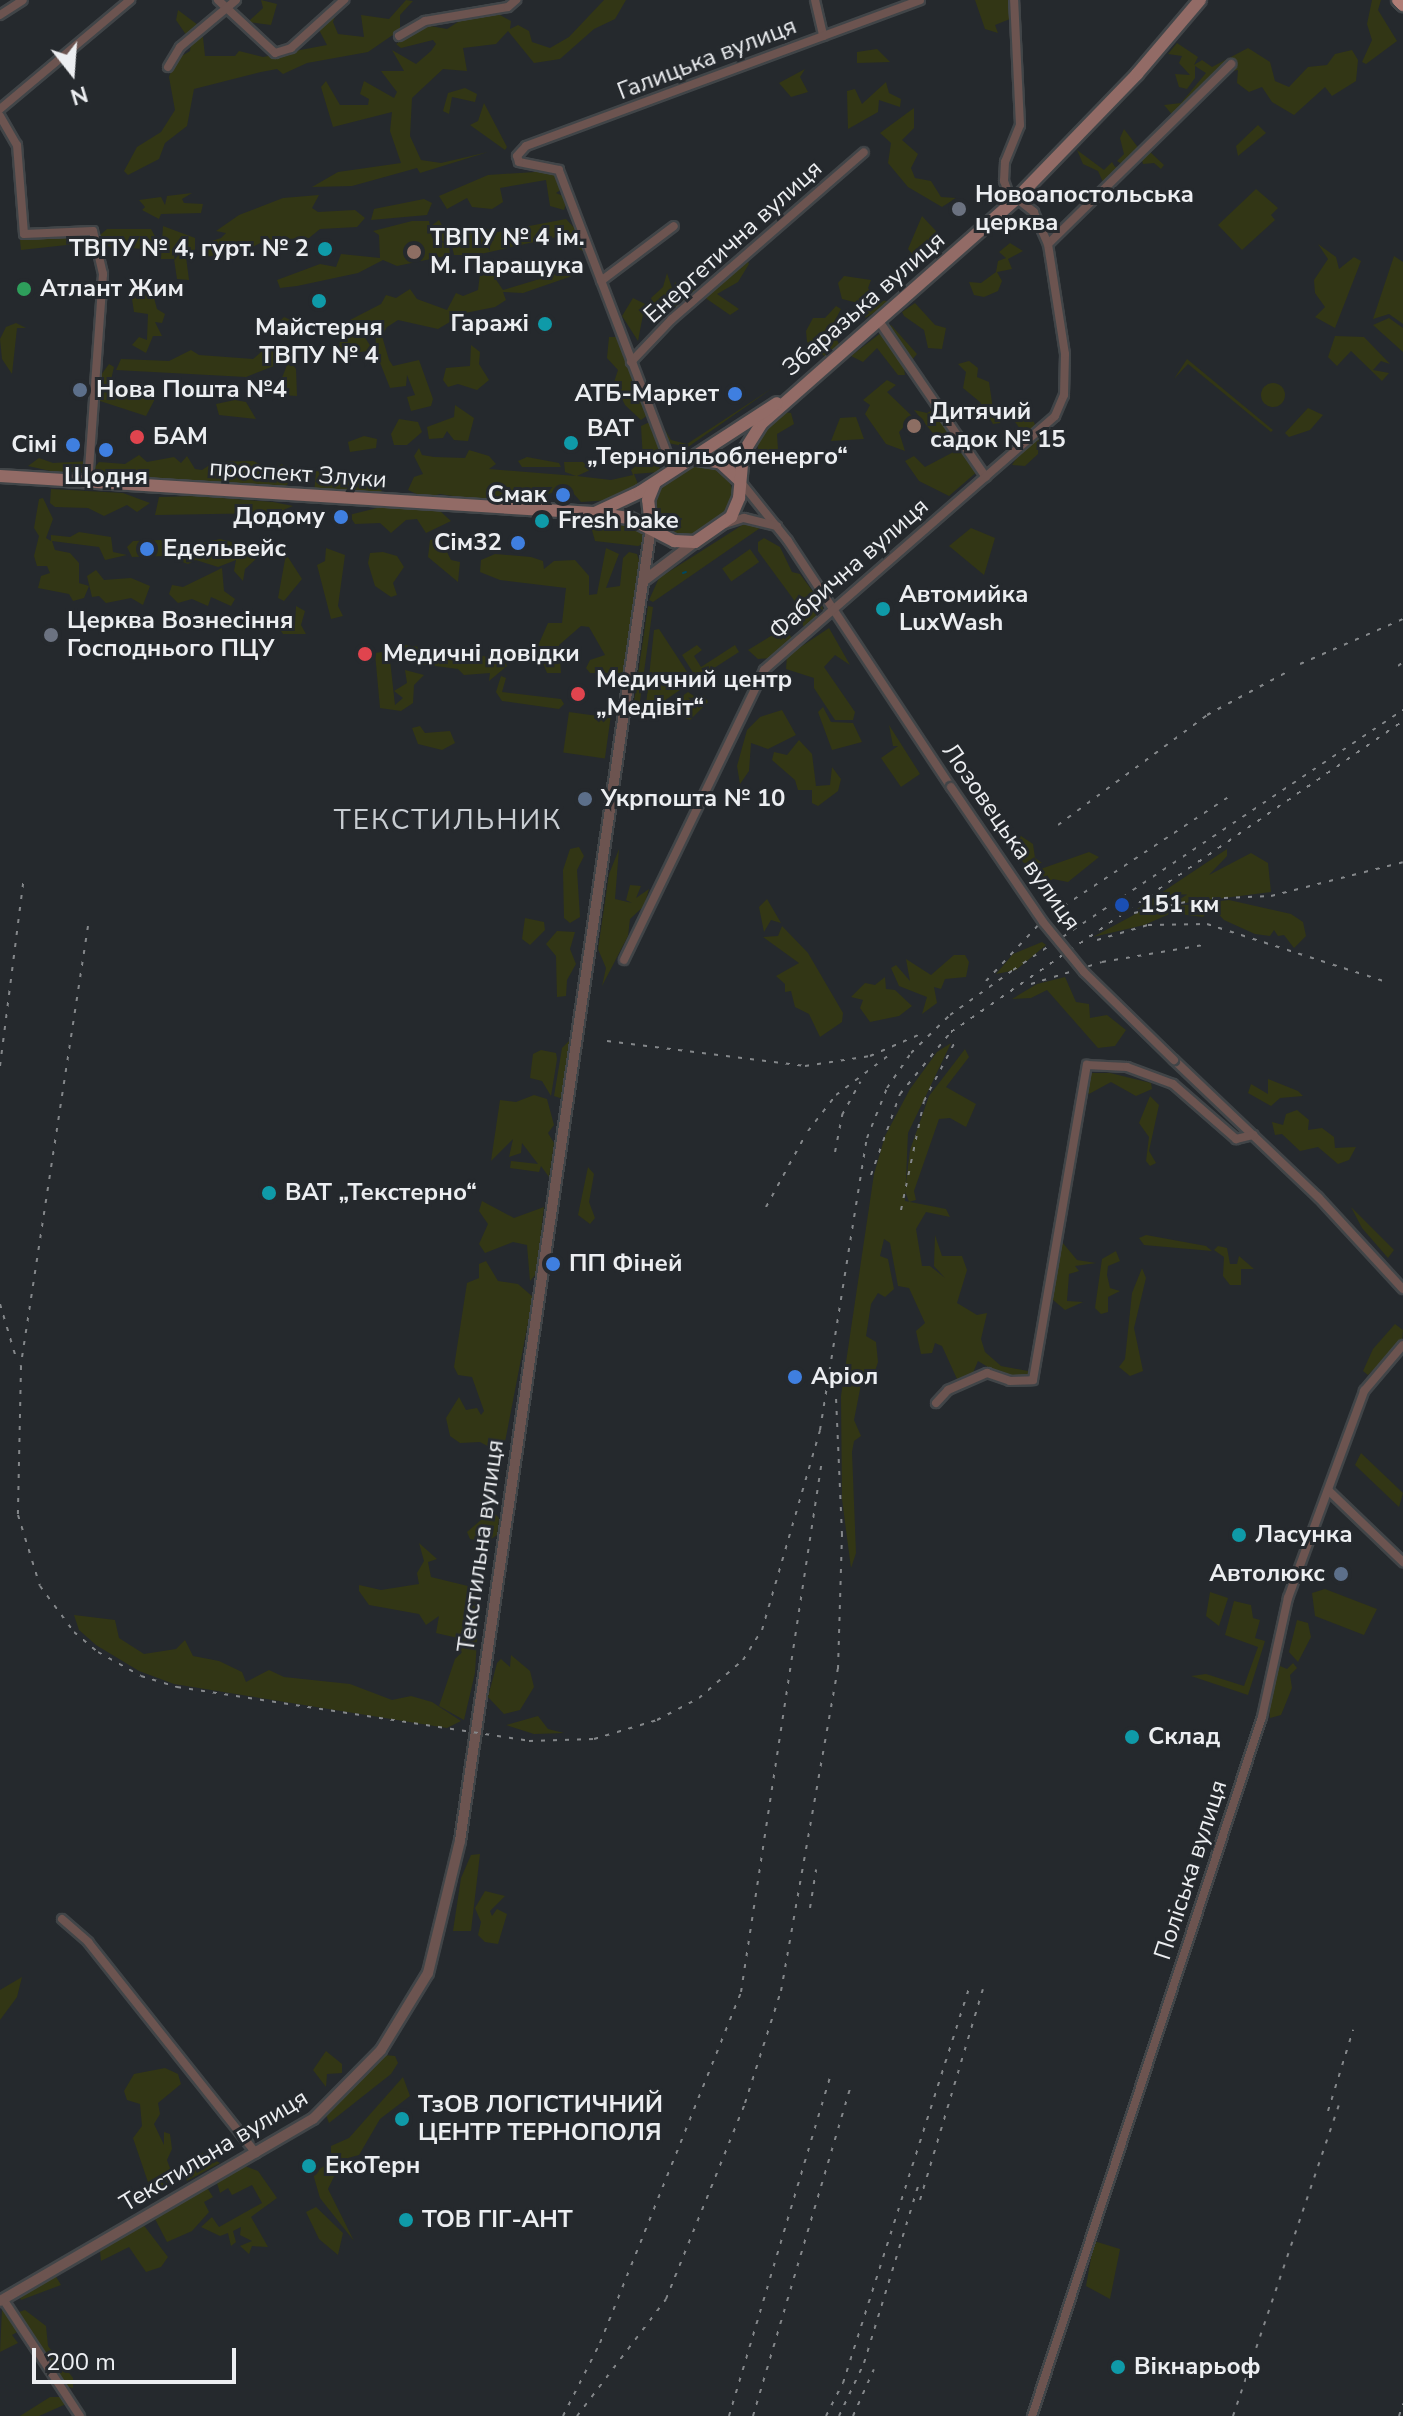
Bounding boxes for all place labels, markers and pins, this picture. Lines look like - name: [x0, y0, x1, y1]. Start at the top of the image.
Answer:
- place label: Новоапостольська церква: [975, 181, 1194, 237]
- marker: Новоапостольська церква: [950, 200, 968, 218]
- place label: ТВПУ № 4 ім. М. Паращука: [430, 224, 585, 280]
- place label: ТВПУ № 4, гурт. № 2: [69, 235, 309, 263]
- marker: ТВПУ № 4, гурт. № 2: [316, 240, 334, 258]
- marker: ТВПУ № 4 ім. М. Паращука: [405, 243, 423, 261]
- place label: Атлант Жим: [40, 275, 184, 303]
- marker: Атлант Жим: [15, 280, 33, 298]
- marker: Майстерня ТВПУ № 4: [310, 292, 328, 310]
- place label: Гаражі: [451, 310, 529, 338]
- place label: Майстерня ТВПУ № 4: [255, 314, 383, 370]
- marker: Гаражі: [536, 315, 554, 333]
- place label: Нова Пошта №4: [96, 376, 287, 404]
- place label: АТБ-Маркет: [575, 380, 719, 408]
- marker: Нова Пошта №4: [71, 381, 89, 399]
- marker: АТБ-Маркет: [726, 385, 744, 403]
- place label: Дитячий садок № 15: [930, 398, 1066, 454]
- place label: ВАТ „Тернопільобленерго“: [587, 415, 848, 471]
- marker: Дитячий садок № 15: [905, 417, 923, 435]
- place label: БАМ: [153, 423, 208, 451]
- marker: БАМ: [128, 428, 146, 446]
- place label: Сімі: [11, 431, 57, 459]
- marker: ВАТ „Тернопільобленерго“: [562, 434, 580, 452]
- marker: Сімі: [64, 436, 82, 454]
- marker: Щодня: [97, 441, 115, 459]
- place label: Щодня: [64, 463, 148, 491]
- place label: Смак: [487, 481, 547, 509]
- marker: Смак: [554, 486, 572, 504]
- place label: Додому: [233, 503, 325, 531]
- place label: Fresh bake: [558, 507, 679, 535]
- marker: Додому: [332, 508, 350, 526]
- marker: Fresh bake: [533, 512, 551, 530]
- place label: Сім32: [434, 529, 502, 557]
- marker: Сім32: [509, 534, 527, 552]
- place label: Едельвейс: [163, 535, 286, 563]
- marker: Едельвейс: [138, 540, 156, 558]
- place label: Автомийка LuxWash: [899, 581, 1028, 637]
- marker: Автомийка LuxWash: [874, 600, 892, 618]
- place label: Церква Вознесіння Господнього ПЦУ: [67, 607, 293, 663]
- marker: Церква Вознесіння Господнього ПЦУ: [42, 626, 60, 644]
- place label: Медичні довідки: [383, 640, 580, 668]
- marker: Медичні довідки: [354, 643, 376, 665]
- place label: Медичний центр „Медівіт“: [596, 666, 792, 722]
- marker: Медичний центр „Медівіт“: [567, 683, 589, 705]
- place label: Укрпошта № 10: [601, 785, 785, 813]
- marker: Укрпошта № 10: [576, 790, 594, 808]
- place label: 151 км: [1140, 891, 1220, 919]
- marker: 151 км: [1111, 894, 1133, 916]
- place label: ВАТ „Текстерно“: [285, 1179, 477, 1207]
- marker: ВАТ „Текстерно“: [260, 1184, 278, 1202]
- place label: ПП Фіней: [569, 1250, 682, 1278]
- marker: ПП Фіней: [544, 1255, 562, 1273]
- place label: Аріол: [811, 1363, 878, 1391]
- marker: Аріол: [786, 1368, 804, 1386]
- place label: Ласунка: [1255, 1521, 1353, 1549]
- marker: Ласунка: [1230, 1526, 1248, 1544]
- place label: Автолюкс: [1209, 1560, 1325, 1588]
- marker: Автолюкс: [1332, 1565, 1350, 1583]
- place label: Склад: [1148, 1723, 1220, 1751]
- marker: Склад: [1123, 1728, 1141, 1746]
- place label: ТзОВ ЛОГІСТИЧНИЙ ЦЕНТР ТЕРНОПОЛЯ: [418, 2091, 663, 2147]
- marker: ТзОВ ЛОГІСТИЧНИЙ ЦЕНТР ТЕРНОПОЛЯ: [393, 2110, 411, 2128]
- place label: ЕкоТерн: [325, 2152, 420, 2180]
- marker: ЕкоТерн: [300, 2157, 318, 2175]
- place label: ТОВ ГІГ-АНТ: [422, 2206, 573, 2234]
- marker: ТОВ ГІГ-АНТ: [397, 2211, 415, 2229]
- place label: Вікнарьоф: [1134, 2353, 1261, 2381]
- marker: Вікнарьоф: [1109, 2358, 1127, 2376]

